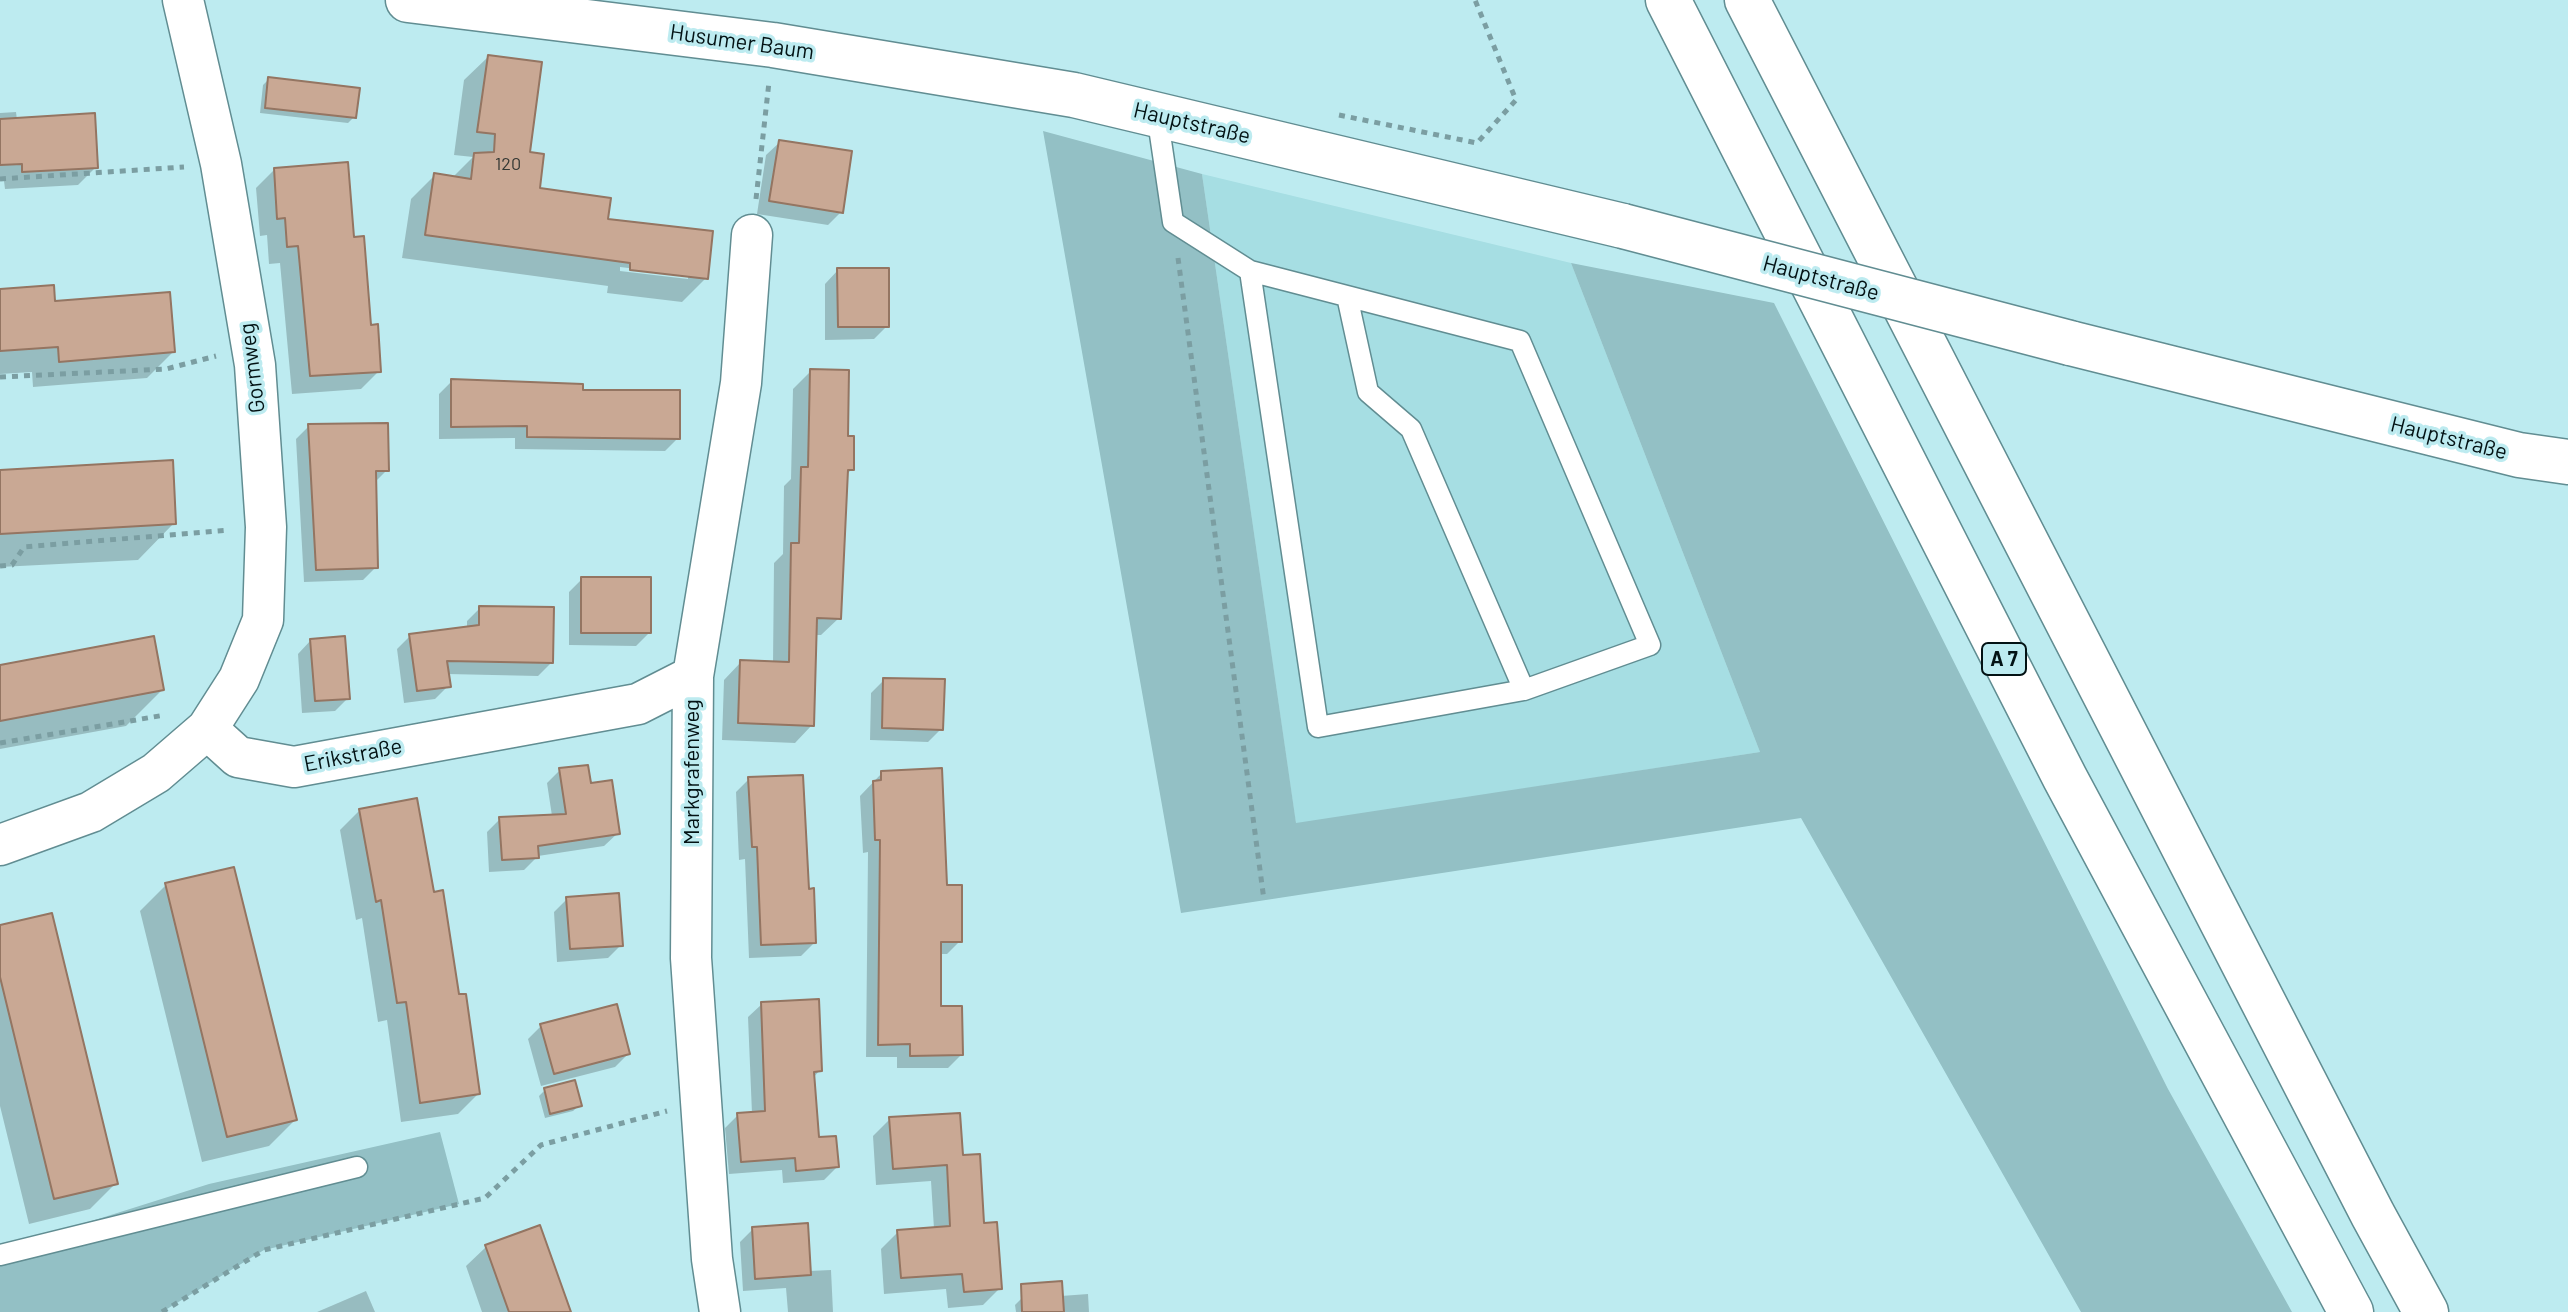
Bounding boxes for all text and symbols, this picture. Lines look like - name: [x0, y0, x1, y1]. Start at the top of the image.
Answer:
- street label: Husumer Baum: [668, 19, 816, 65]
- street label: Hauptstraße: [1131, 97, 1253, 149]
- house number: 120: [495, 153, 521, 175]
- street label: Hauptstraße: [1760, 250, 1882, 306]
- street label: Gormweg: [233, 322, 271, 414]
- street label: Hauptstraße: [2388, 411, 2510, 465]
- road number: A 7: [1982, 643, 2026, 675]
- street label: Markgrafenweg: [679, 699, 705, 845]
- street label: Erikstraße: [302, 733, 404, 777]

